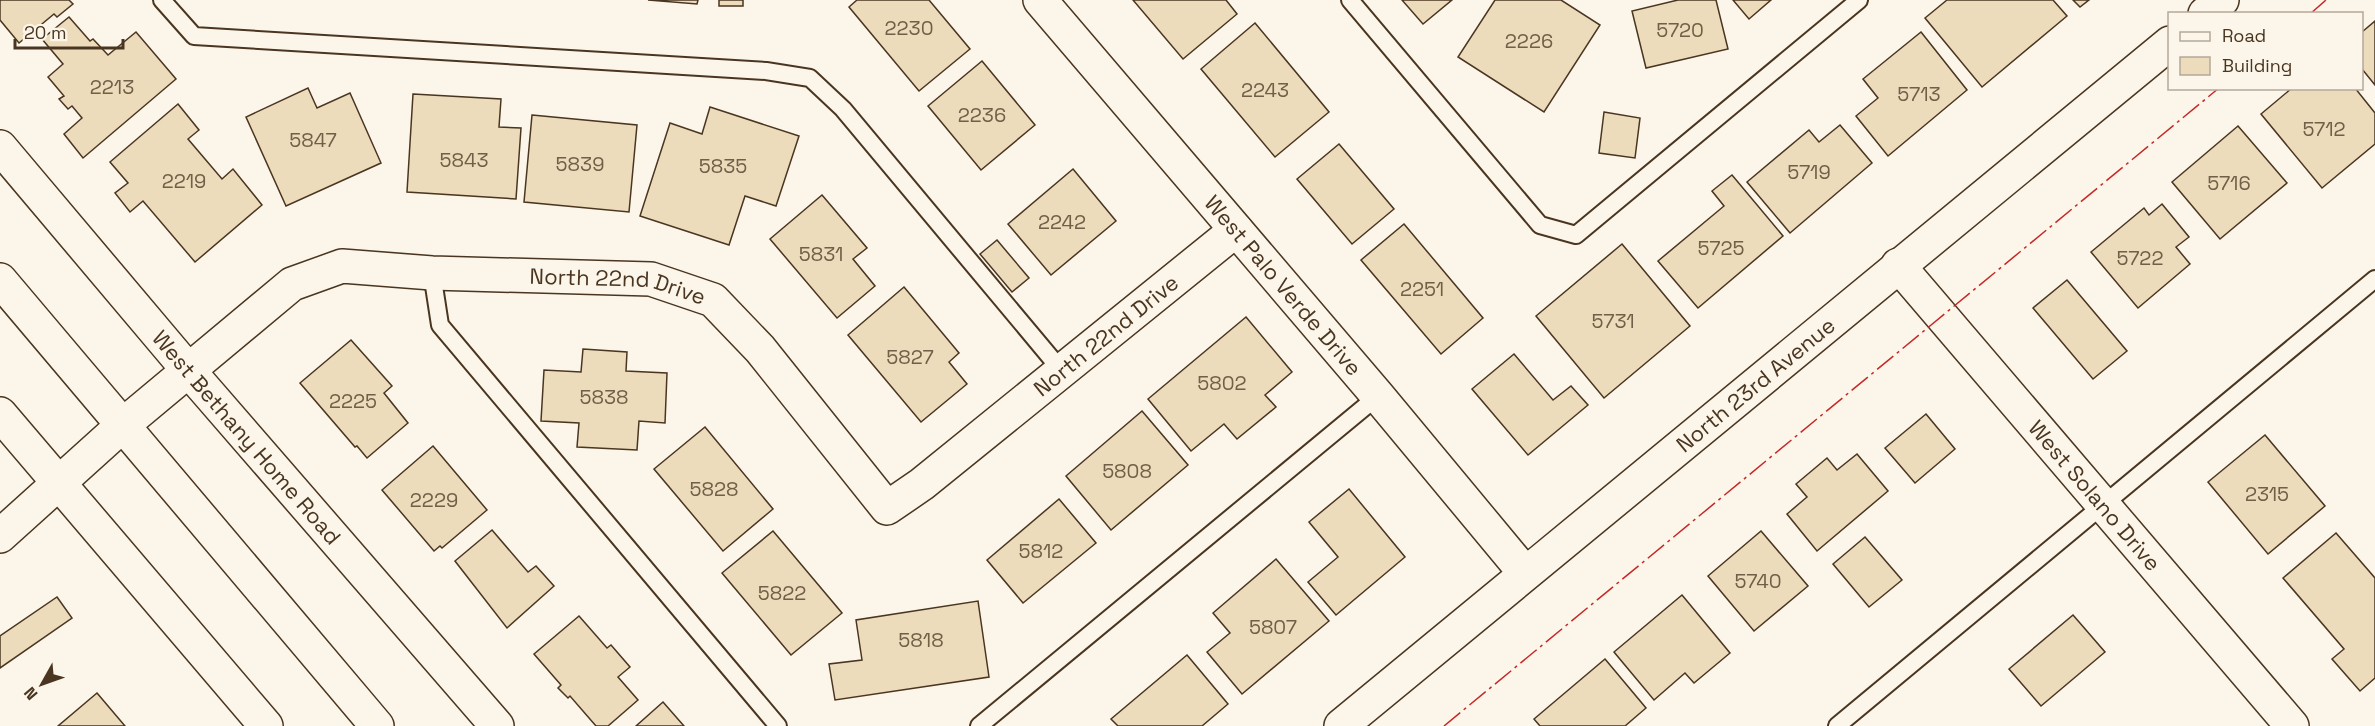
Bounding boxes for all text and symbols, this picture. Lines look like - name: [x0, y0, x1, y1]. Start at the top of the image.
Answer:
- scale bar: [15, 12, 123, 50]
- legend: [2168, 12, 2363, 90]
- house number: 2230: [885, 15, 933, 41]
- house number: 5720: [1656, 17, 1704, 43]
- text: 20 m: [24, 21, 67, 44]
- text: Road: [2222, 24, 2266, 47]
- house number: 2226: [1505, 28, 1553, 54]
- text: Building: [2222, 54, 2292, 77]
- house number: 2213: [90, 74, 134, 100]
- house number: 2243: [1241, 77, 1289, 103]
- house number: 5713: [1897, 81, 1941, 107]
- house number: 2236: [958, 102, 1006, 128]
- house number: 5712: [2302, 116, 2346, 142]
- house number: 5847: [289, 127, 337, 153]
- house number: 5843: [439, 147, 489, 173]
- house number: 5839: [556, 151, 604, 177]
- house number: 5835: [699, 153, 747, 179]
- house number: 5719: [1787, 159, 1831, 185]
- house number: 2219: [162, 168, 206, 194]
- house number: 5716: [2207, 170, 2251, 196]
- street label: West Palo Verde Drive: [1199, 189, 1368, 381]
- house number: 2242: [1038, 209, 1086, 235]
- house number: 5725: [1698, 235, 1744, 261]
- house number: 5831: [799, 241, 843, 267]
- house number: 5722: [2117, 245, 2163, 271]
- street label: North 22nd Drive: [529, 262, 709, 311]
- street label: North 22nd Drive: [1028, 268, 1184, 402]
- house number: 2251: [1400, 276, 1444, 302]
- house number: 5731: [1591, 308, 1635, 334]
- street label: North 23rd Avenue: [1670, 311, 1841, 458]
- street label: West Bethany Home Road: [146, 324, 347, 550]
- house number: 5827: [886, 344, 934, 370]
- house number: 5802: [1197, 370, 1247, 396]
- house number: 5838: [580, 384, 628, 410]
- house number: 2225: [329, 388, 377, 414]
- street label: West Solano Drive: [2023, 414, 2167, 577]
- house number: 5808: [1102, 458, 1152, 484]
- house number: 5828: [690, 476, 738, 502]
- house number: 2315: [2245, 481, 2289, 507]
- house number: 2229: [410, 487, 458, 513]
- house number: 5812: [1019, 538, 1063, 564]
- house number: 5740: [1734, 568, 1782, 594]
- house number: 5822: [758, 580, 806, 606]
- house number: 5807: [1249, 614, 1297, 640]
- house number: 5818: [898, 627, 944, 653]
- north arrow: [12, 654, 72, 714]
- text: N: [19, 682, 42, 704]

